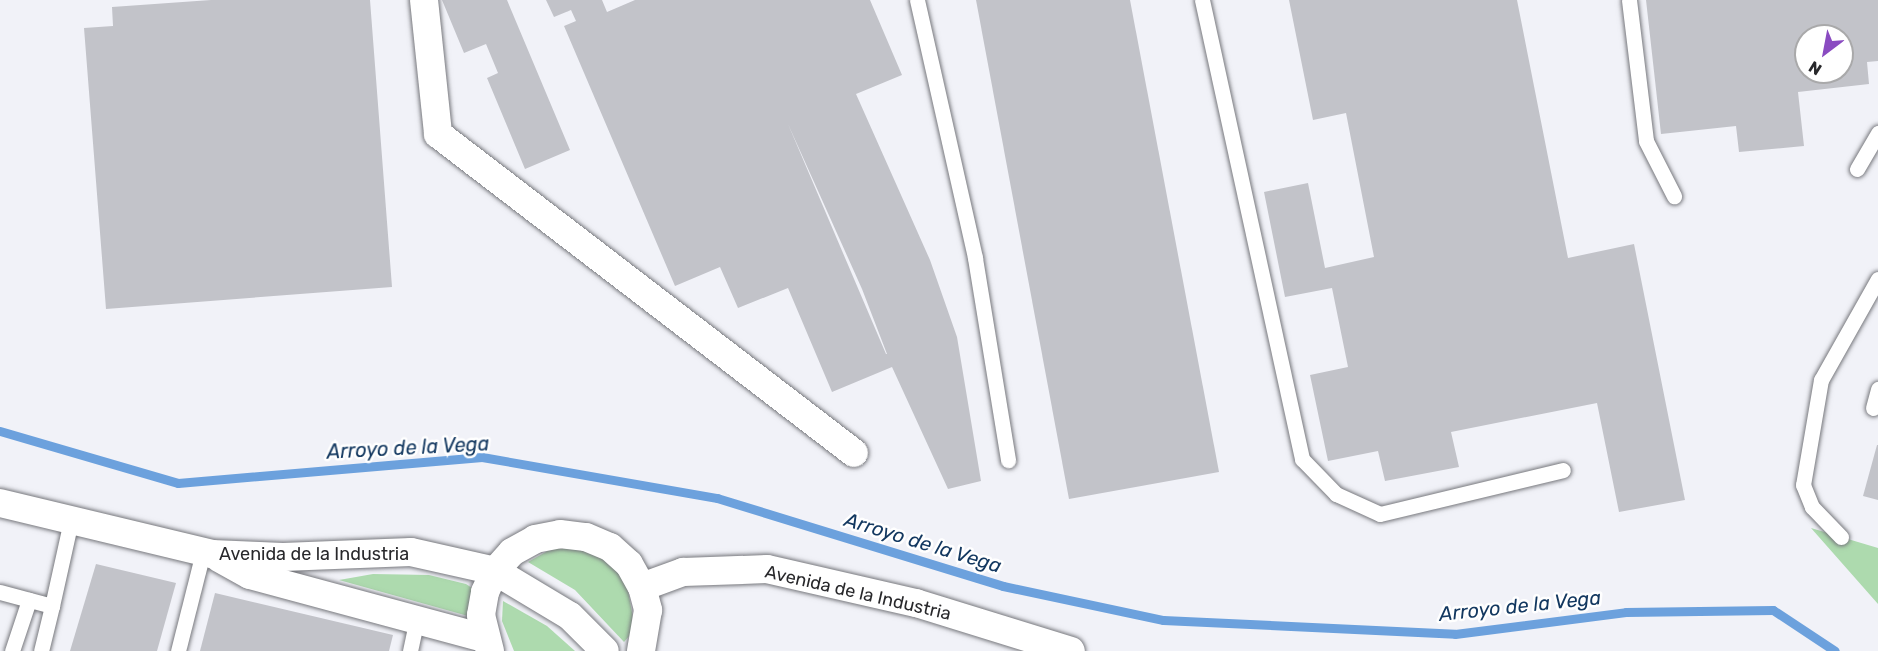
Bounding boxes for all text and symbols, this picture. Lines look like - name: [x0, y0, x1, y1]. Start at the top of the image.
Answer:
- north arrow: [1794, 24, 1854, 84]
- text: N: [1805, 57, 1825, 79]
- water label: Arroyo de la Vega: [326, 432, 490, 464]
- water label: Arroyo de la Vega: [841, 508, 1005, 578]
- street label: Avenida de la Industria: [219, 543, 409, 565]
- street label: Avenida de la Industria: [763, 561, 953, 625]
- water label: Arroyo de la Vega: [1438, 586, 1602, 626]

